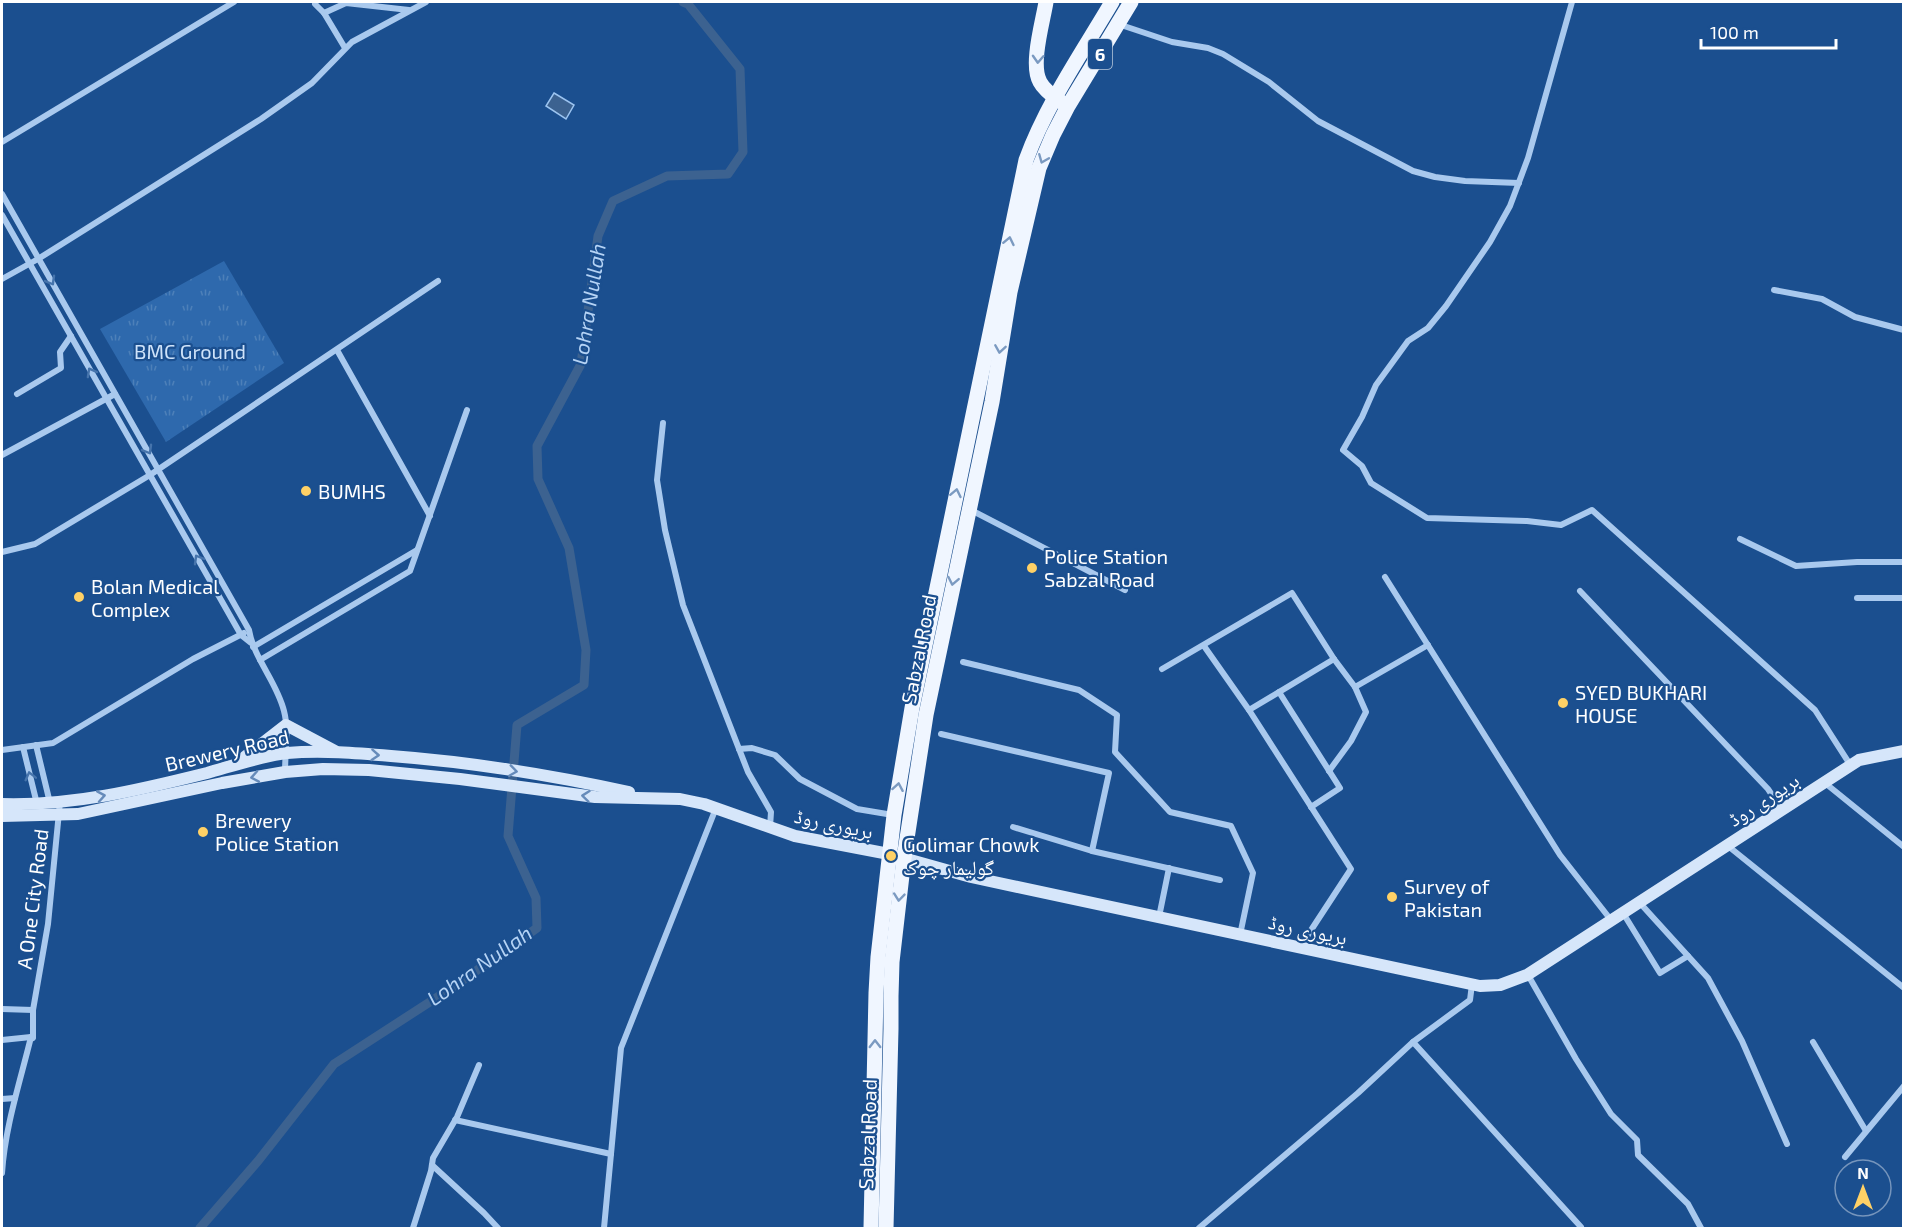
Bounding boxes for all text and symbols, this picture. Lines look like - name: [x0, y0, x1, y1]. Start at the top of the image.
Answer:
- scale bar: [1701, 12, 1836, 50]
- text: 100 m: [1710, 21, 1759, 43]
- road number: 6: [1088, 39, 1112, 69]
- one-way arrow: [1031, 55, 1044, 64]
- one-way arrow: [1038, 152, 1050, 163]
- one-way arrow: [1002, 236, 1015, 246]
- water label: Lohra Nullah: [566, 242, 610, 366]
- one-way arrow: [44, 275, 55, 285]
- park label: BMC Ground: [134, 339, 246, 363]
- one-way arrow: [995, 344, 1007, 353]
- one-way arrow: [86, 368, 98, 378]
- one-way arrow: [141, 444, 152, 454]
- place label: BUMHS: [318, 479, 386, 503]
- marker: BUMHS: [299, 484, 313, 498]
- one-way arrow: [949, 488, 962, 498]
- place label: Police Station Sabzal Road: [1044, 544, 1168, 591]
- one-way arrow: [194, 555, 205, 565]
- marker: Police Station Sabzal Road: [1025, 561, 1039, 575]
- place label: Bolan Medical Complex: [91, 574, 219, 621]
- one-way arrow: [947, 576, 960, 586]
- marker: Bolan Medical Complex: [72, 590, 86, 604]
- street label: Sabzal Road: [896, 592, 940, 706]
- place label: SYED BUKHARI HOUSE: [1575, 680, 1707, 727]
- marker: SYED BUKHARI HOUSE: [1556, 696, 1570, 710]
- street label: Brewery Road: [163, 724, 291, 776]
- one-way arrow: [371, 748, 380, 761]
- one-way arrow: [509, 764, 518, 776]
- street label: بریوری روڈ: [1723, 767, 1804, 832]
- one-way arrow: [251, 770, 261, 783]
- one-way arrow: [25, 771, 38, 781]
- one-way arrow: [891, 783, 904, 793]
- one-way arrow: [581, 790, 591, 803]
- one-way arrow: [97, 791, 106, 803]
- street label: بریوری روڈ: [792, 803, 875, 844]
- place label: Brewery Police Station: [215, 808, 339, 855]
- marker: Brewery Police Station: [196, 825, 210, 839]
- street label: A One City Road: [11, 827, 53, 971]
- place label: Golimar Chowk گولیمار چوک: [903, 832, 1039, 880]
- marker: Golimar Chowk گولیمار چوک: [884, 849, 898, 863]
- place label: Survey of Pakistan: [1404, 874, 1490, 921]
- marker: Survey of Pakistan: [1385, 890, 1399, 904]
- one-way arrow: [894, 893, 906, 902]
- street label: بریوری روڈ: [1266, 909, 1349, 950]
- water label: Lohra Nullah: [422, 920, 536, 1010]
- one-way arrow: [869, 1040, 881, 1049]
- street label: Sabzal Road: [853, 1078, 881, 1190]
- north arrow: [1833, 1158, 1893, 1218]
- text: N: [1857, 1163, 1869, 1182]

